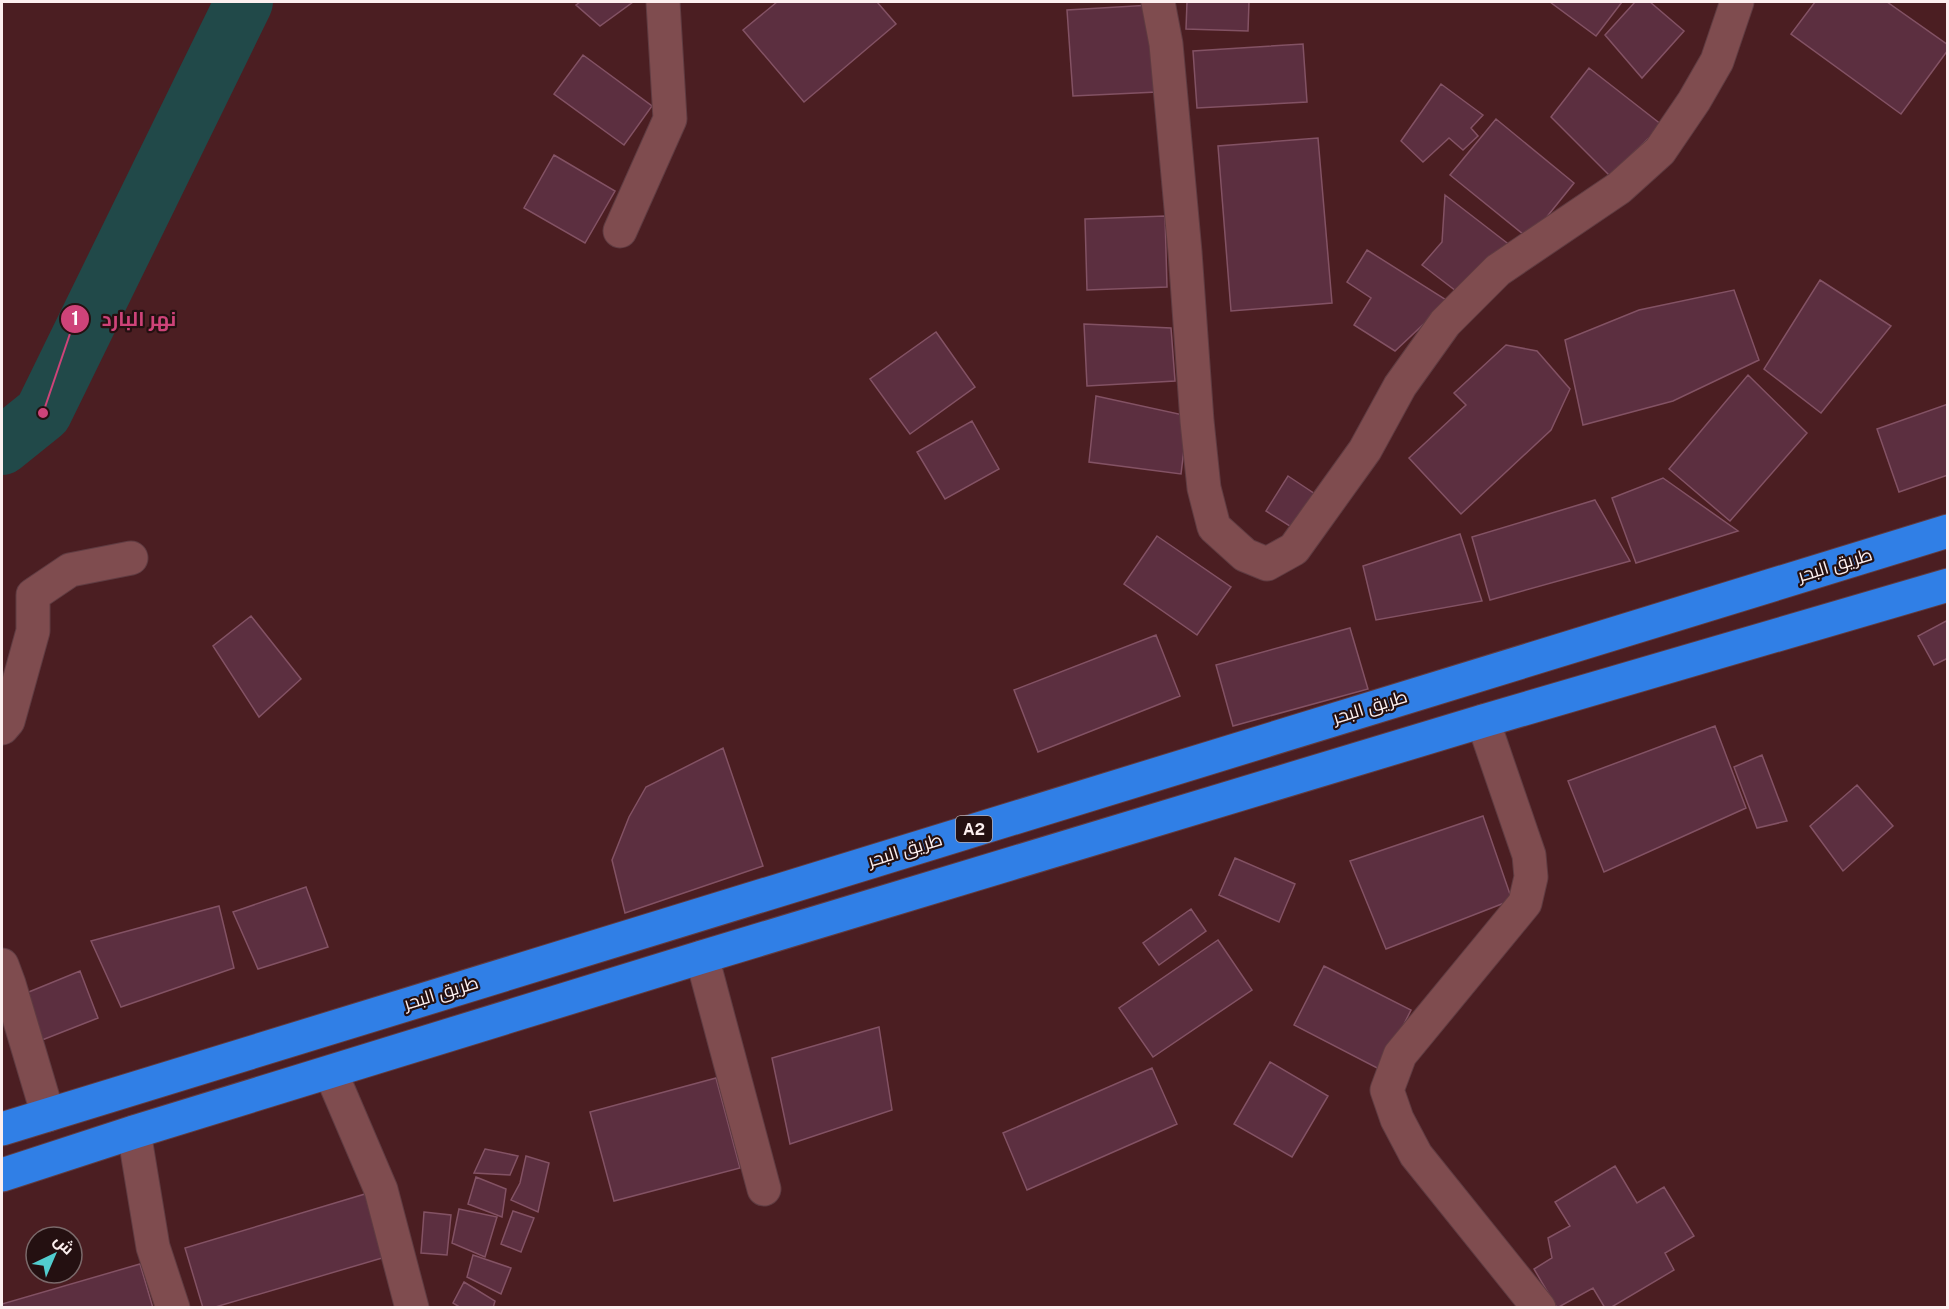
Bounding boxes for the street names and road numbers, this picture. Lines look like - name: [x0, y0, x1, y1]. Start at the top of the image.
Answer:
- street label: طريق البحر: [1794, 543, 1875, 588]
- street label: طريق البحر: [1329, 685, 1410, 730]
- road number: A2: [956, 816, 992, 842]
- street label: طريق البحر: [864, 828, 945, 873]
- street label: طريق البحر: [400, 971, 481, 1016]

